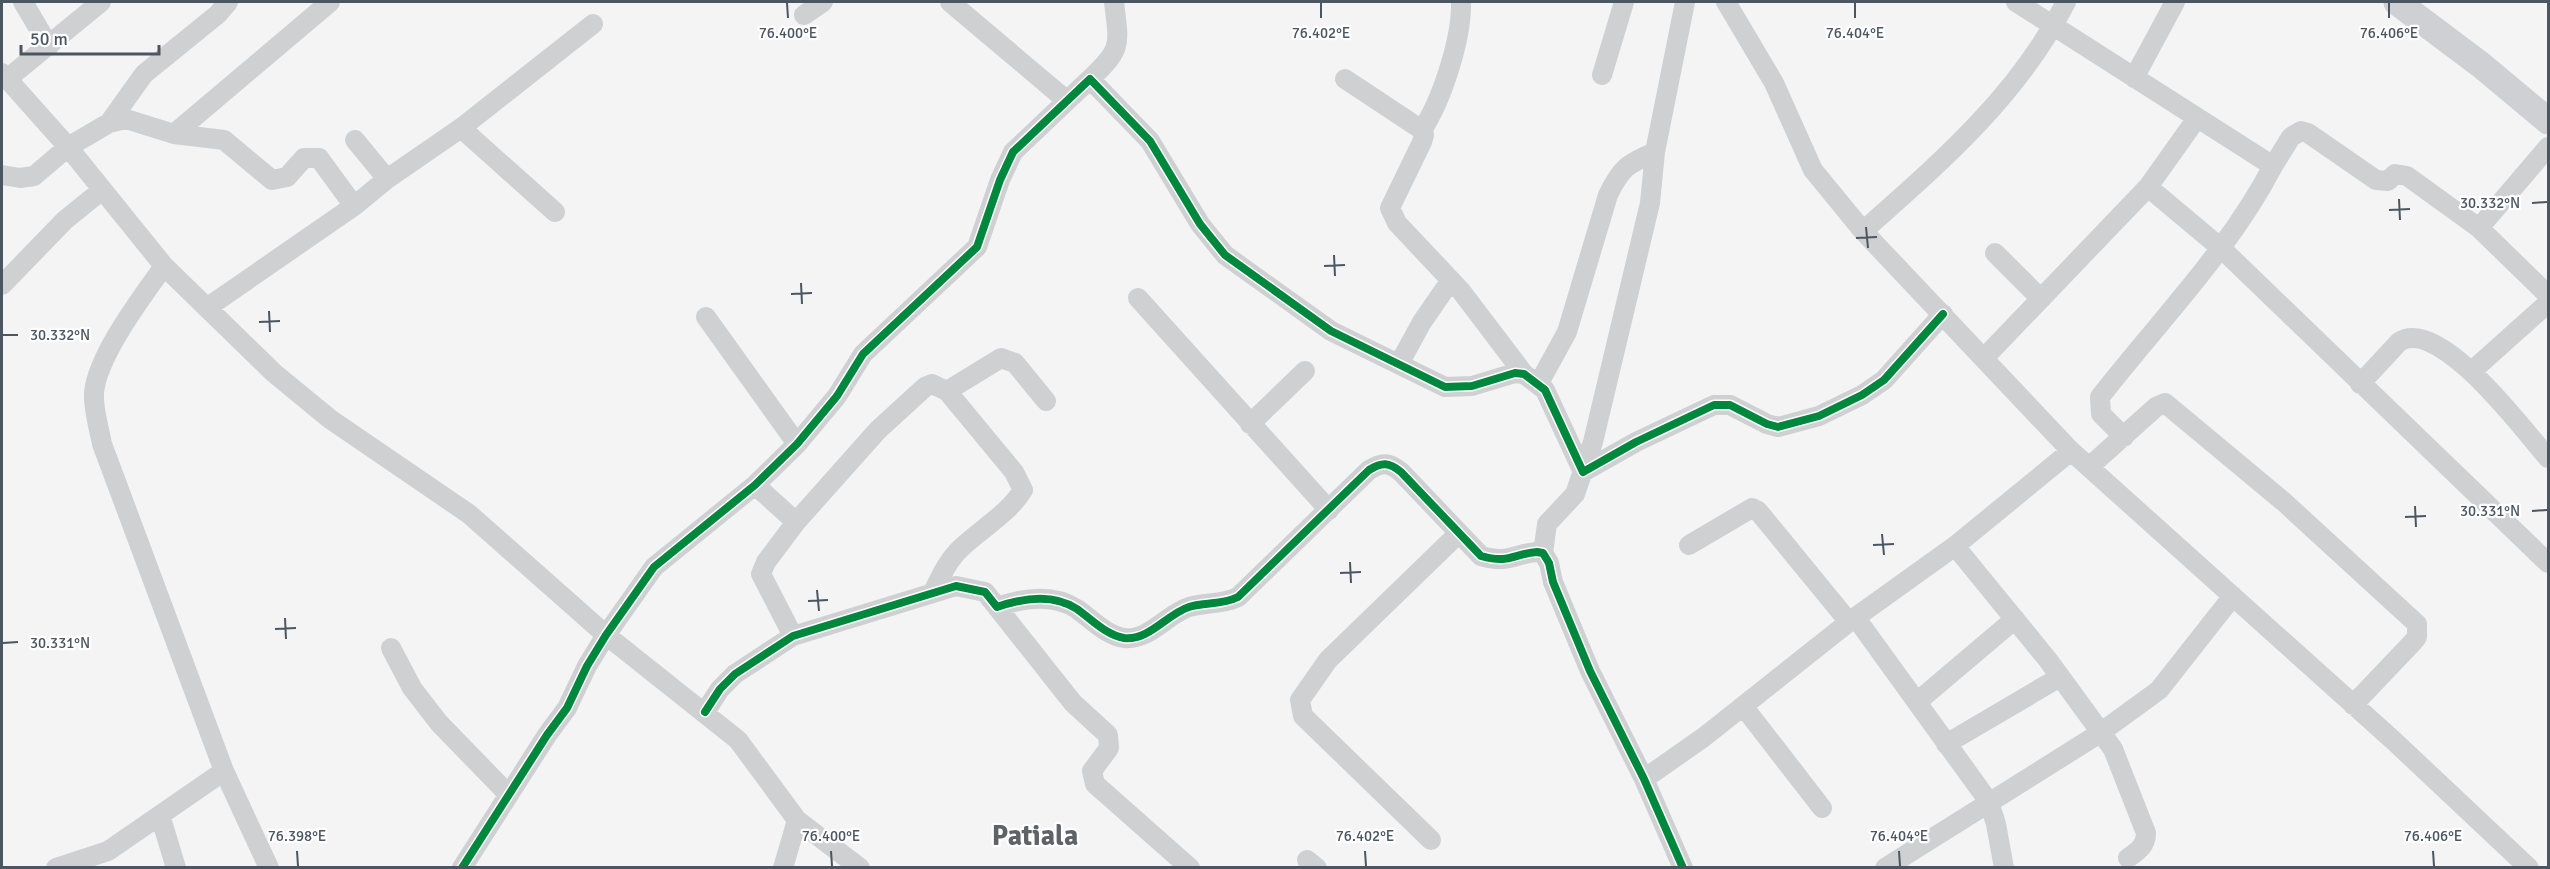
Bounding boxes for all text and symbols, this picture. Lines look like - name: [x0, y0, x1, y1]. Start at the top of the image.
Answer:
- scale bar: [21, 18, 159, 56]
- text: 76.400°E: [759, 24, 817, 42]
- text: 76.402°E: [1292, 24, 1350, 42]
- text: 76.404°E: [1826, 24, 1884, 42]
- text: 76.406°E: [2360, 24, 2418, 42]
- text: 50 m: [30, 28, 68, 50]
- text: 30.332°N: [2460, 194, 2520, 212]
- text: 30.332°N: [30, 326, 90, 344]
- text: 30.331°N: [2460, 502, 2520, 520]
- text: 30.331°N: [30, 634, 90, 652]
- district label: Patiala: [992, 819, 1078, 853]
- text: 76.398°E: [268, 827, 326, 845]
- text: 76.400°E: [802, 827, 860, 845]
- text: 76.402°E: [1336, 827, 1394, 845]
- text: 76.404°E: [1870, 827, 1928, 845]
- text: 76.406°E: [2404, 827, 2462, 845]

